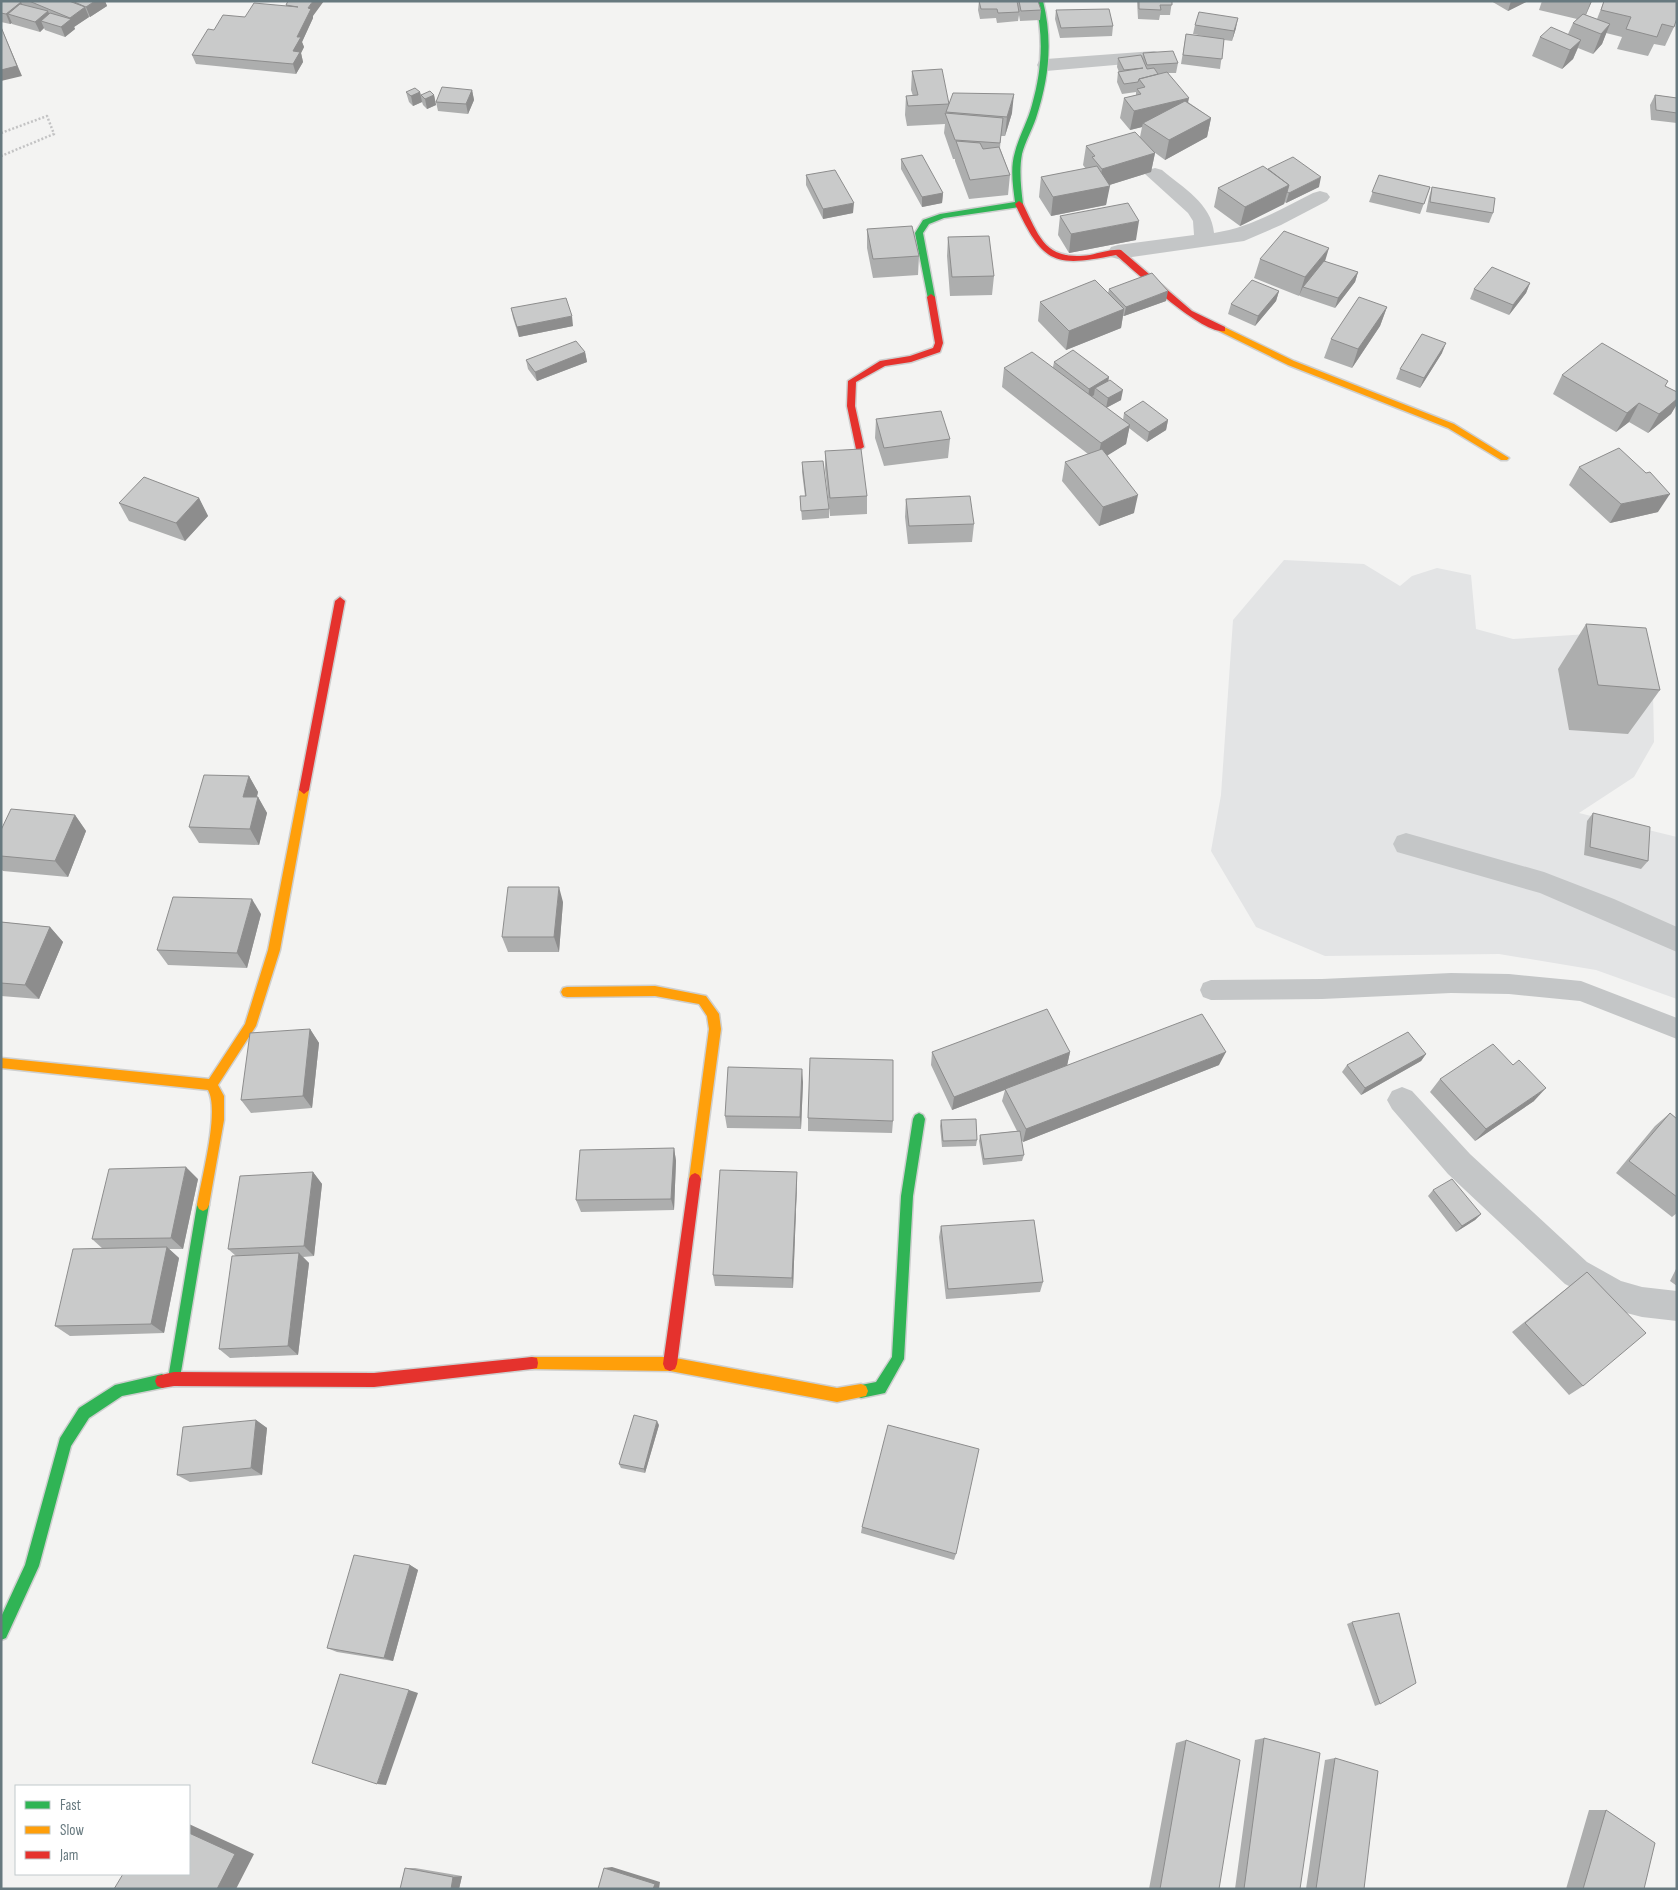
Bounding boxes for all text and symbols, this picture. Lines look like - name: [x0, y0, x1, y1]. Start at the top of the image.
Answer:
- legend: [15, 1785, 190, 1875]
- text: Fast: [60, 1796, 82, 1815]
- text: Slow: [60, 1821, 84, 1840]
- text: Jam: [59, 1846, 78, 1865]

